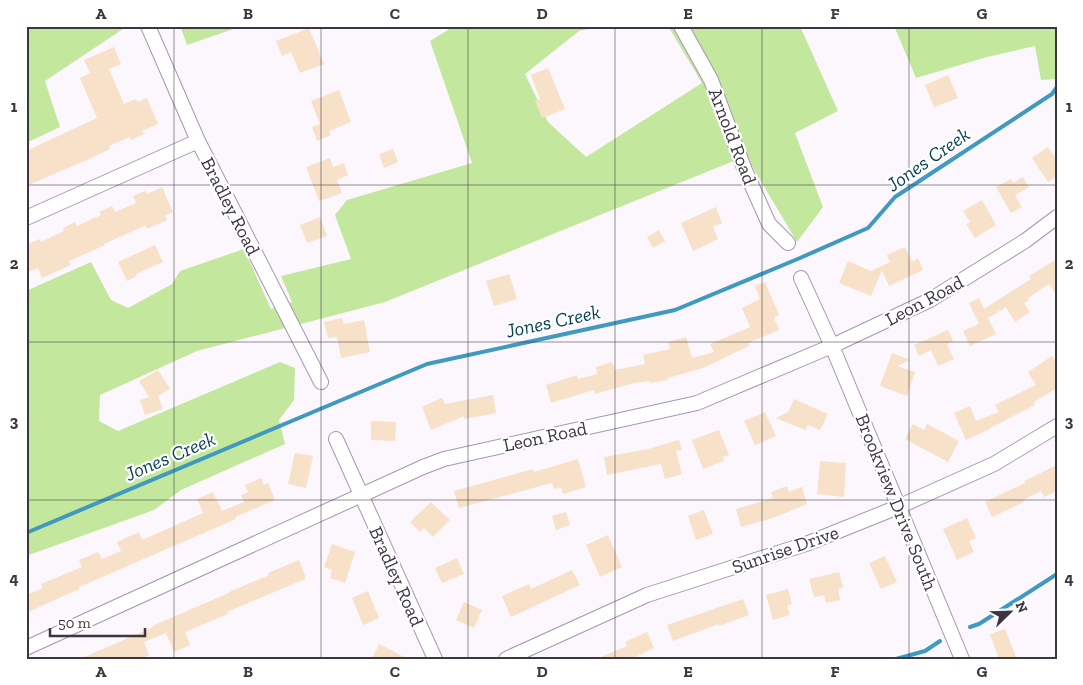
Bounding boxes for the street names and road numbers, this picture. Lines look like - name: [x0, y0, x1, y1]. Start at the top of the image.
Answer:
- street label: Arnold Road: [704, 85, 762, 188]
- street label: Bradley Road: [196, 153, 265, 260]
- street label: Leon Road: [881, 270, 968, 331]
- street label: Brookview Drive South: [851, 411, 943, 594]
- street label: Leon Road: [501, 416, 590, 457]
- street label: Sunrise Drive: [729, 520, 842, 578]
- street label: Bradley Road: [364, 523, 429, 630]

